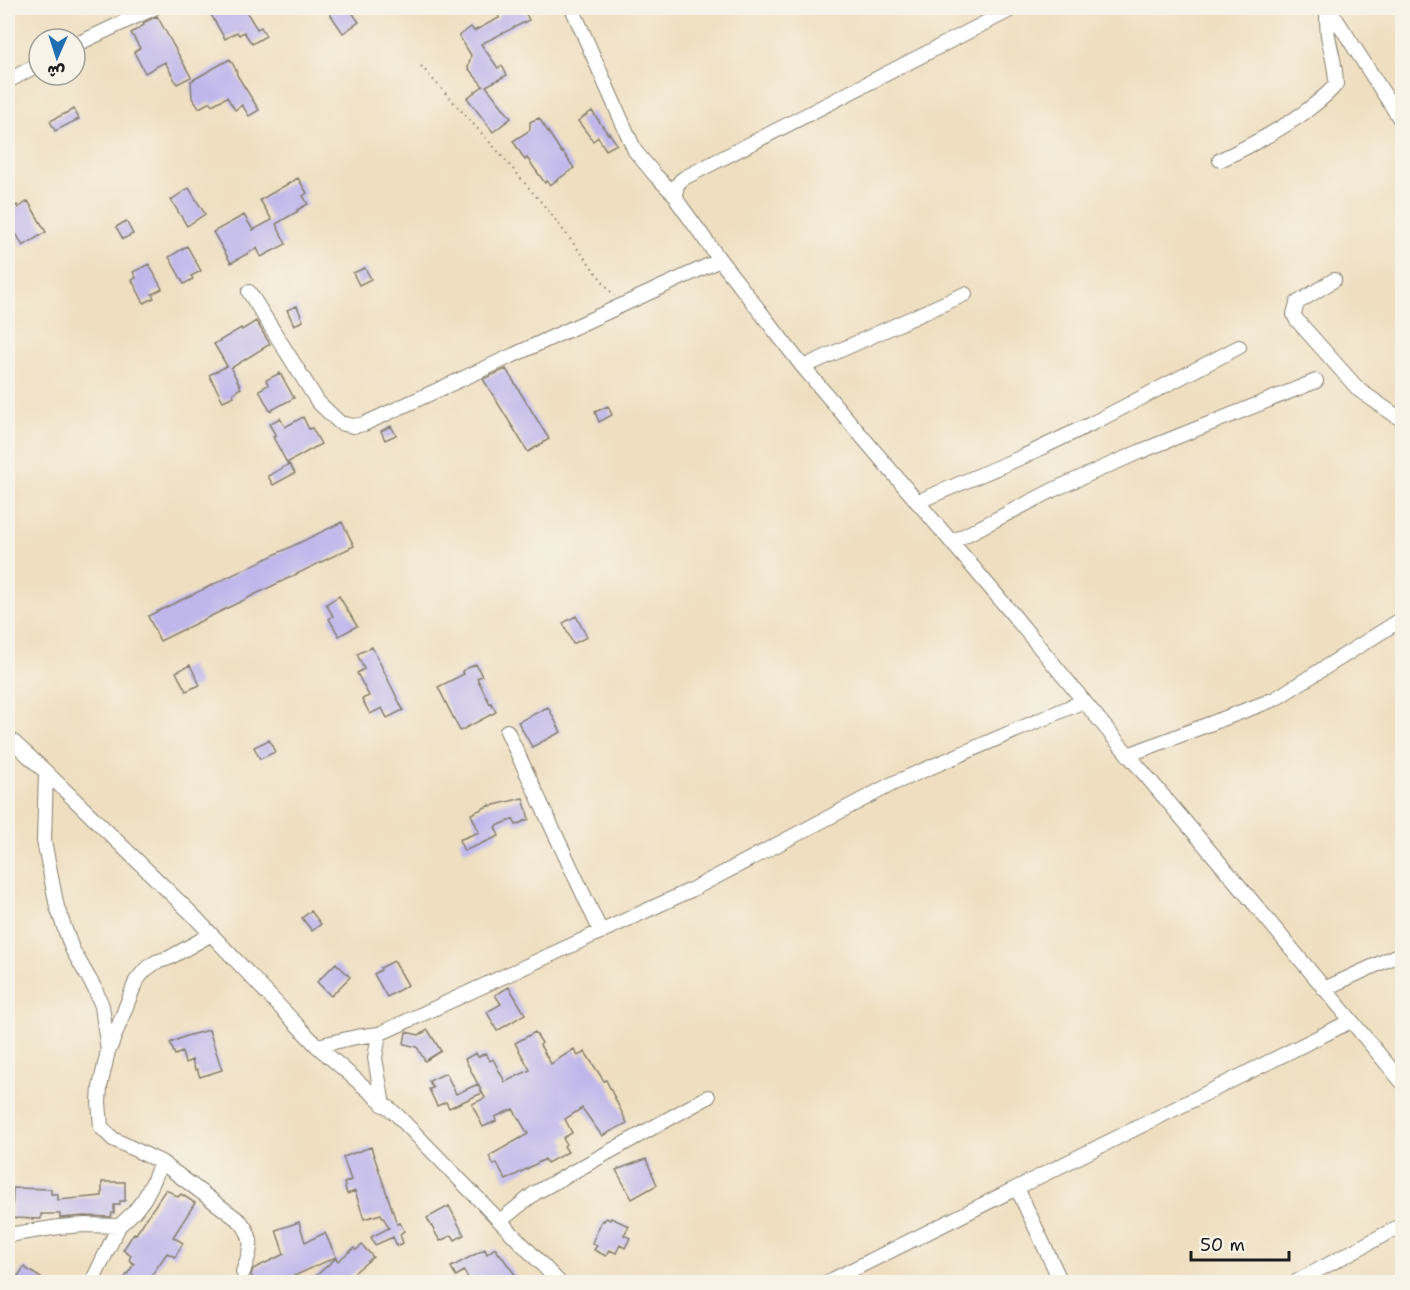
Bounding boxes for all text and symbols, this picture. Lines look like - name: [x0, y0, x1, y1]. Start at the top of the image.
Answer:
- north arrow: [27, 27, 87, 87]
- text: ش: [47, 61, 66, 82]
- scale bar: [1191, 1224, 1288, 1262]
- text: 50 m: [1200, 1233, 1245, 1257]

